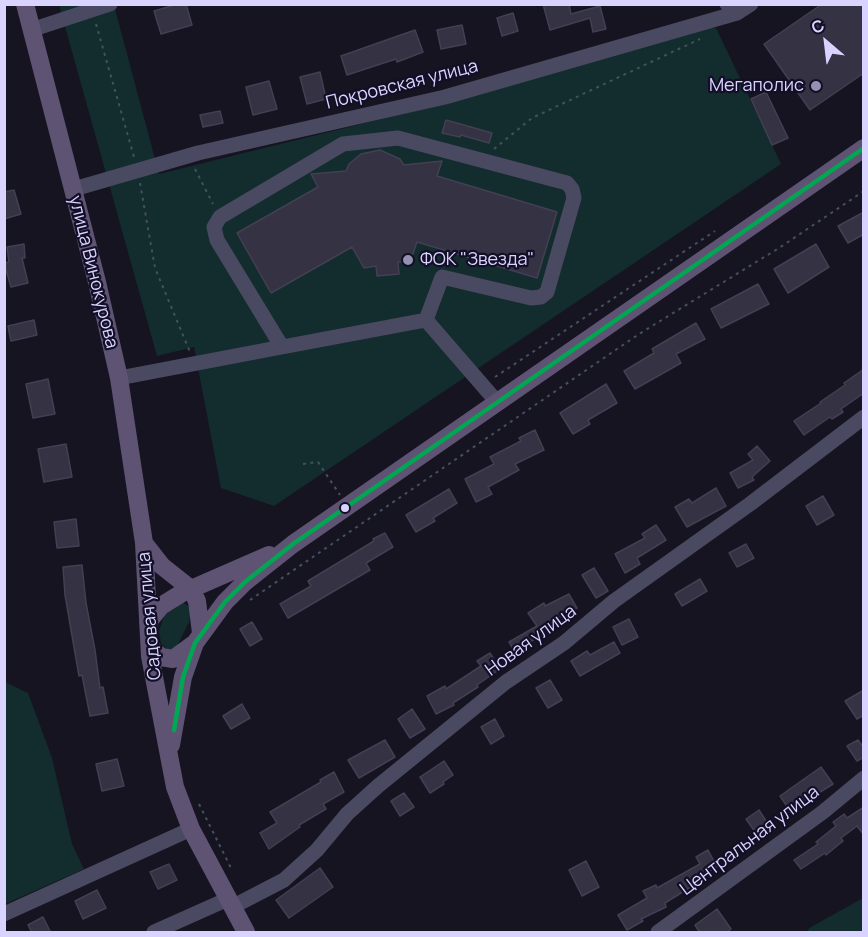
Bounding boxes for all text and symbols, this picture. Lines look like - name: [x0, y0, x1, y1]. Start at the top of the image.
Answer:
- north arrow: [796, 12, 856, 72]
- text: С: [807, 14, 828, 39]
- street label: Покровская улица: [324, 56, 480, 114]
- place label: Мегаполис: [709, 75, 804, 97]
- marker: Мегаполис: [809, 79, 823, 93]
- street label: улица Винокурова: [64, 194, 122, 350]
- place label: ФОК "Звезда": [420, 249, 534, 271]
- marker: ФОК "Звезда": [401, 253, 415, 267]
- unlabelled marker: [339, 502, 351, 514]
- street label: Садовая улица: [134, 551, 166, 681]
- street label: Новая улица: [481, 601, 581, 681]
- street label: Центральная улица: [676, 782, 824, 900]

